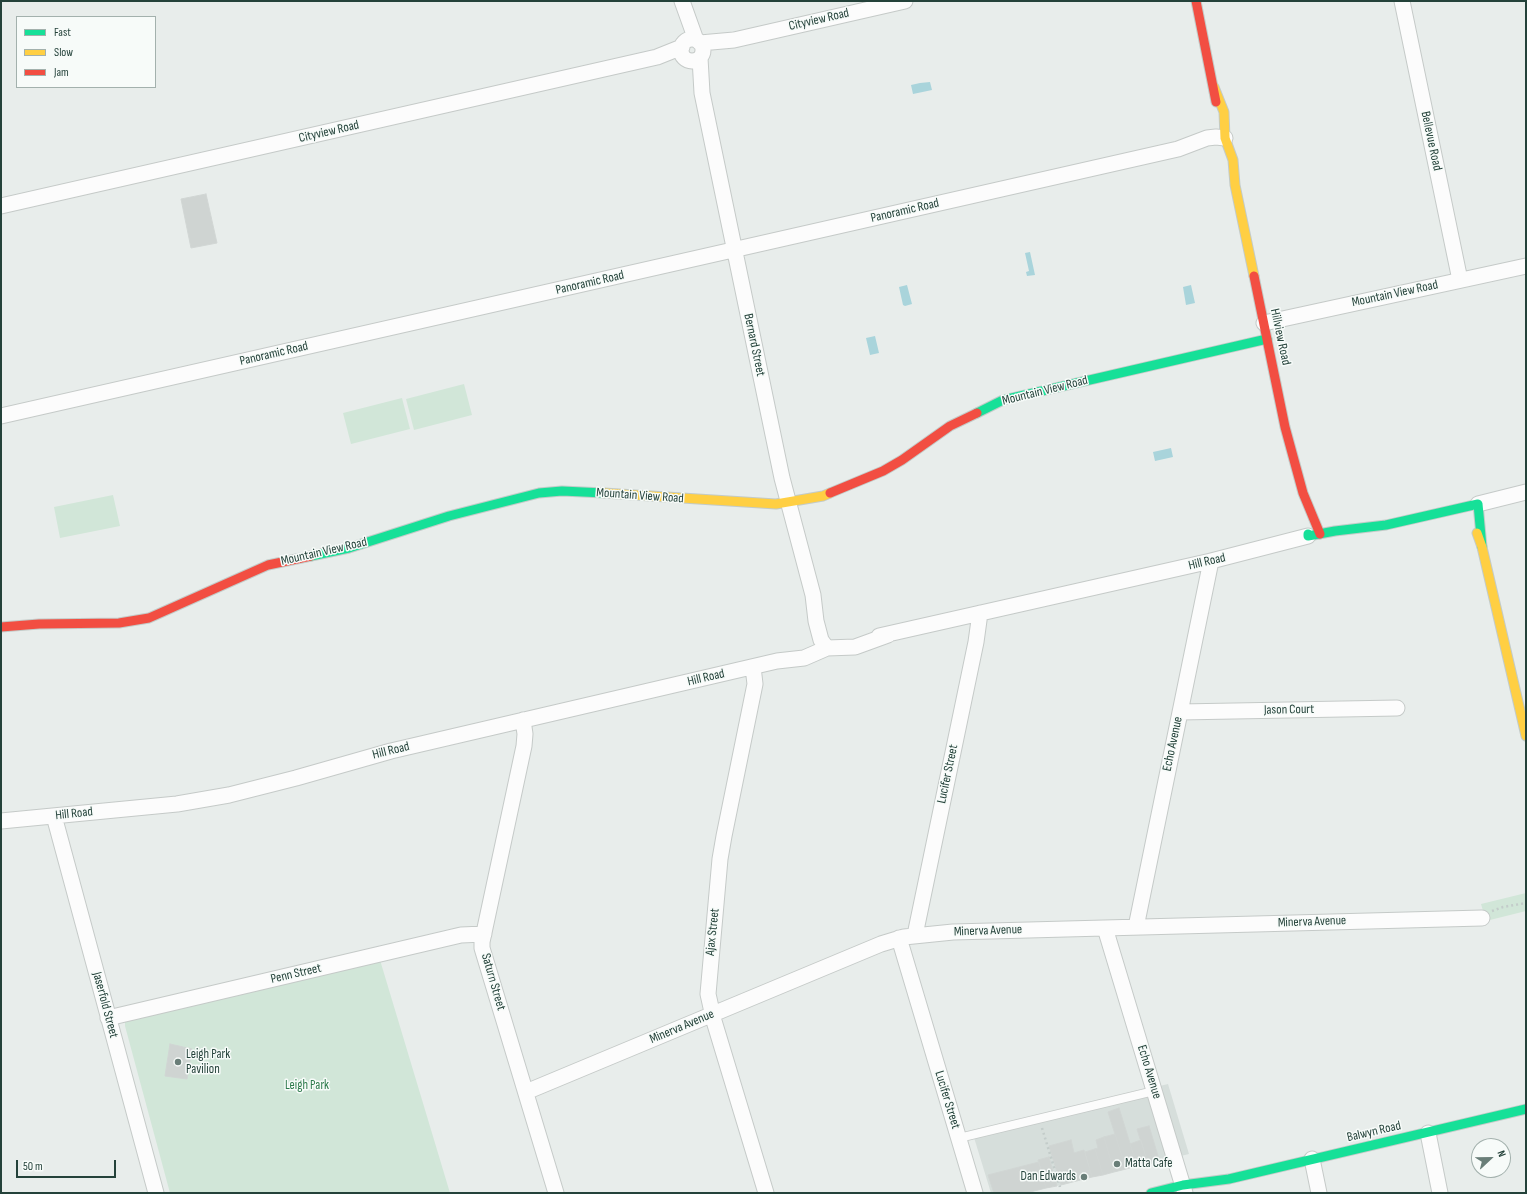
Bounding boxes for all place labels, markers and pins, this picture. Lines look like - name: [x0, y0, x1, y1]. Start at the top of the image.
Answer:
- place label: Leigh Park Pavilion: [186, 1047, 230, 1078]
- marker: Leigh Park Pavilion: [173, 1057, 183, 1067]
- place label: Matta Cafe: [1125, 1156, 1172, 1172]
- marker: Matta Cafe: [1112, 1159, 1122, 1169]
- place label: Dan Edwards: [1021, 1169, 1076, 1185]
- marker: Dan Edwards: [1079, 1172, 1089, 1182]

